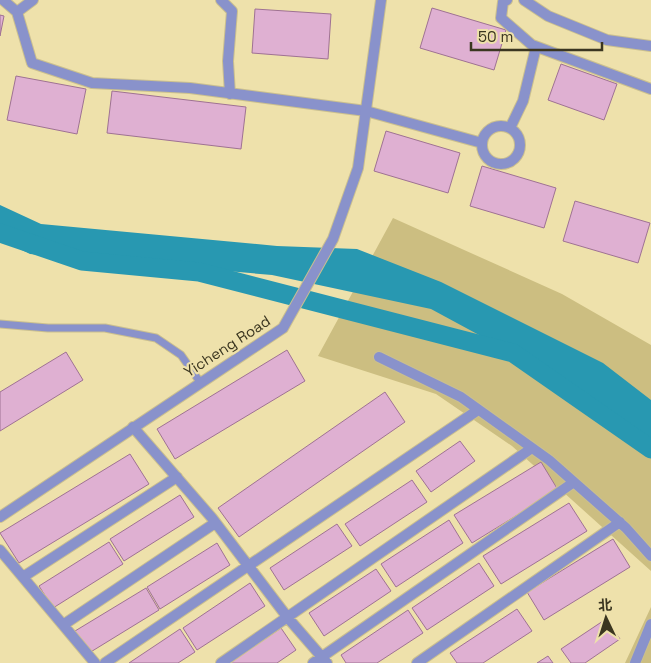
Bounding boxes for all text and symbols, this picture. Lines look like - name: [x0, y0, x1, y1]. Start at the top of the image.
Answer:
- scale bar: [471, 20, 602, 52]
- text: 50 m: [478, 27, 513, 46]
- street label: Yicheng Road: [180, 311, 274, 381]
- north arrow: [581, 593, 631, 643]
- text: 北: [597, 596, 613, 614]

